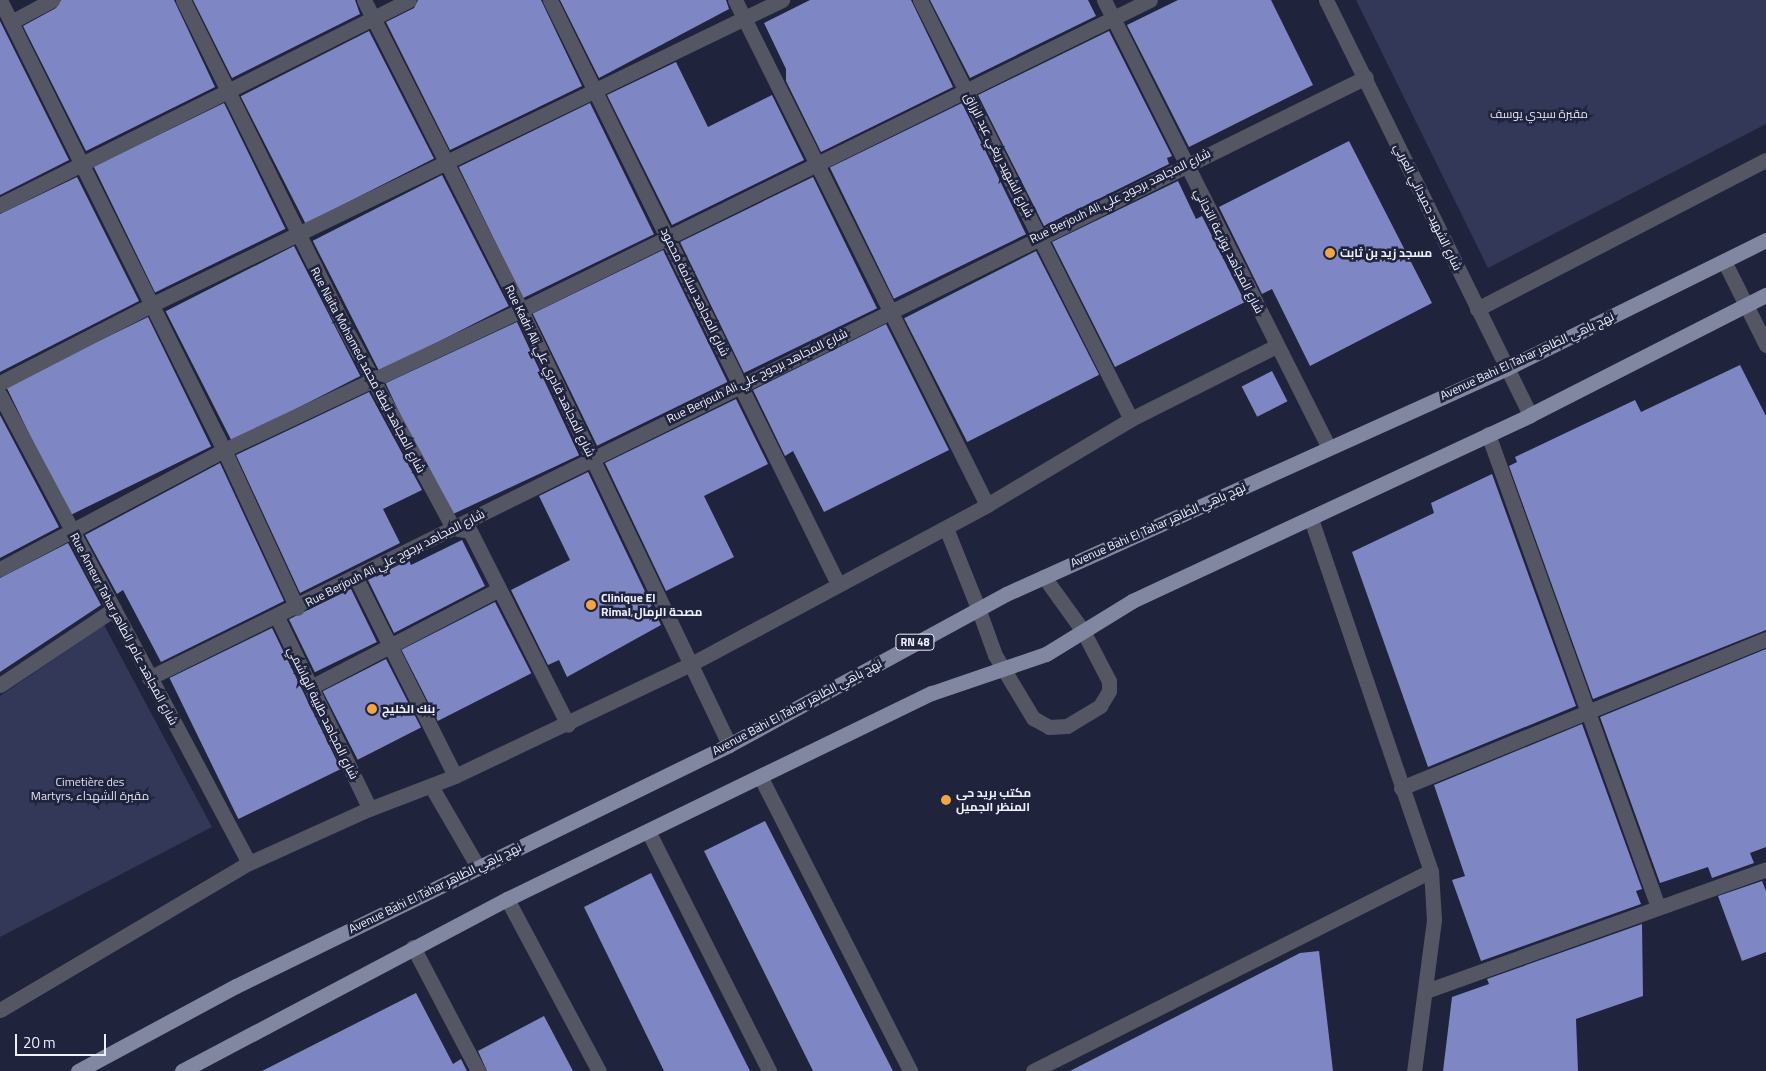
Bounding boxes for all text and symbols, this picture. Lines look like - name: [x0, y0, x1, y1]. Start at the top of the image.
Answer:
- street label: شارع الشهيد ريغي عبد الرزاق: [961, 90, 1037, 220]
- park label: مقبرة سيدي يوسف: [1490, 107, 1588, 121]
- street label: شارع الشهيد حميداني العربي: [1391, 141, 1465, 273]
- street label: Rue Berjouh Ali,شارع المجاهد برجوح علي: [1027, 146, 1213, 246]
- street label: شارع المجاهد بوترعة التجاني: [1191, 186, 1267, 316]
- street label: شارع المجاهد سلامة محمود: [658, 226, 732, 358]
- place label: مسجد زيد بن ثابت: [1340, 246, 1432, 260]
- marker: مسجد زيد بن ثابت: [1324, 247, 1336, 259]
- street label: Rue Naita Mohamed,شارع المجاهد نيطة محمد: [308, 265, 428, 475]
- street label: Rue Kadri Ali,شارع المجاهد قادري علي: [502, 283, 598, 459]
- street label: Avenue Bahi El Tahar,نهج باهي الطاهر: [1438, 309, 1616, 403]
- street label: Rue Berjouh Ali,شارع المجاهد برجوح علي: [664, 326, 850, 426]
- street label: Avenue Bahi El Tahar,نهج باهي الطاهر: [1068, 480, 1248, 570]
- street label: Rue Berjouh Ali,شارع المجاهد برجوح علي: [303, 506, 487, 610]
- street label: Rue Ameur Tahar,شارع المجاهد عامر الطاهر: [67, 531, 181, 727]
- place label: Clinique El Rimal,مصحة الرمال: [601, 591, 702, 619]
- marker: Clinique El Rimal,مصحة الرمال: [585, 599, 597, 611]
- road number: RN 48: [895, 634, 935, 650]
- street label: شارع المجاهد طليبة الهاشمي: [285, 644, 361, 782]
- street label: Avenue Bahi El Tahar,نهج باهي الطاهر: [710, 656, 884, 758]
- place label: بنك الخليج: [382, 702, 435, 716]
- marker: بنك الخليج: [366, 703, 378, 715]
- park label: Cimetière des Martyrs, مقبرة الشهداء: [31, 775, 149, 803]
- place label: مكتب بريد حي المنظر الجميل: [956, 786, 1031, 814]
- marker: مكتب بريد حي المنظر الجميل: [940, 794, 952, 806]
- street label: Avenue Bahi El Tahar,نهج باهي الطاهر: [346, 840, 524, 936]
- scale bar: [18, 1024, 109, 1056]
- text: 20 m: [23, 1031, 56, 1054]

